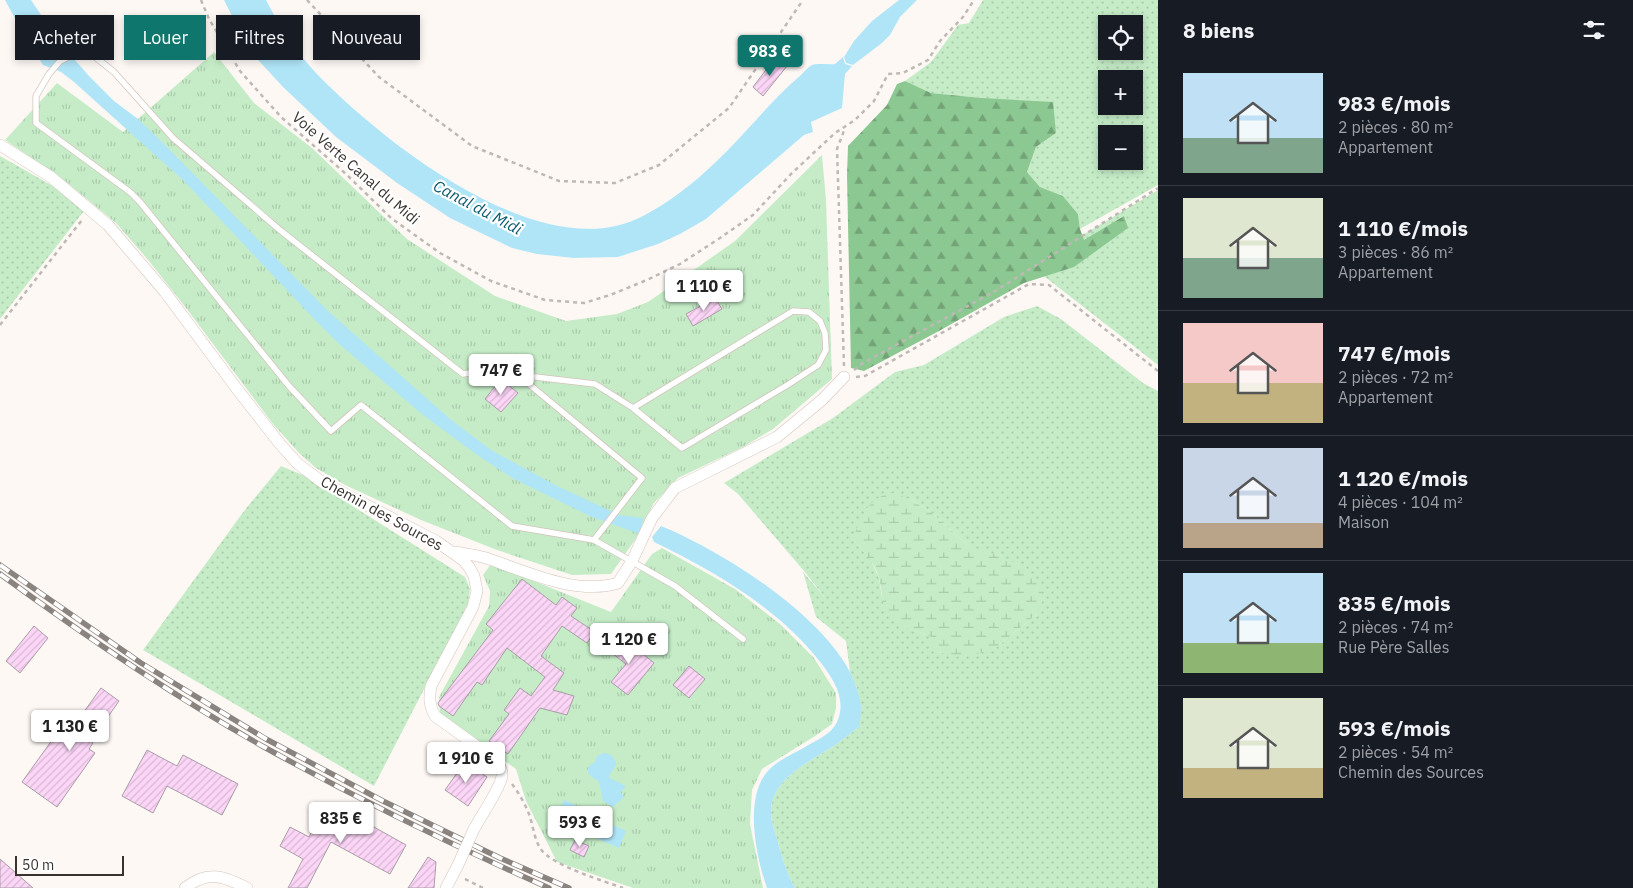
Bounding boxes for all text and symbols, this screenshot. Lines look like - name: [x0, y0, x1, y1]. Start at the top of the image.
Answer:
- chip: Acheter: [15, 15, 114, 60]
- chip: Louer: [124, 15, 206, 60]
- chip: Filtres: [216, 15, 303, 60]
- chip: Nouveau: [313, 15, 420, 60]
- map controls: [1098, 15, 1143, 170]
- button: locate: [1098, 15, 1143, 60]
- text: 8 biens: [1183, 16, 1254, 44]
- icon: filters: [1580, 16, 1608, 44]
- pin: 983 €: [735, 34, 805, 77]
- text: 983 €: [749, 41, 791, 61]
- button: +: [1098, 70, 1143, 115]
- text: 983 €/mois: [1338, 89, 1451, 117]
- icon: home: [1223, 93, 1283, 153]
- street label: Voie Verte Canal du Midi: [288, 107, 424, 229]
- text: 2 pièces · 80 m²: [1338, 117, 1453, 137]
- button: −: [1098, 125, 1143, 170]
- text: Appartement: [1338, 137, 1433, 157]
- water label: Canal du Midi: [430, 175, 526, 239]
- text: 1 110 €/mois: [1338, 214, 1468, 242]
- icon: home: [1223, 218, 1283, 278]
- text: 3 pièces · 86 m²: [1338, 242, 1453, 262]
- text: Appartement: [1338, 262, 1433, 282]
- pin: 1 110 €: [658, 270, 750, 312]
- text: 1 110 €: [676, 276, 732, 296]
- text: 747 €/mois: [1338, 339, 1451, 367]
- icon: home: [1223, 343, 1283, 403]
- pin: 747 €: [466, 354, 536, 396]
- text: 747 €: [480, 360, 522, 380]
- text: 2 pièces · 72 m²: [1338, 367, 1453, 387]
- text: Appartement: [1338, 387, 1433, 407]
- text: 1 120 €/mois: [1338, 464, 1468, 492]
- icon: home: [1223, 468, 1283, 528]
- street label: Chemin des Sources: [318, 472, 446, 554]
- text: 4 pièces · 104 m²: [1338, 492, 1463, 512]
- text: Maison: [1338, 512, 1389, 532]
- text: 835 €/mois: [1338, 589, 1451, 617]
- icon: home: [1223, 593, 1283, 653]
- text: 2 pièces · 74 m²: [1338, 617, 1453, 637]
- pin: 1 120 €: [583, 622, 675, 665]
- text: 1 120 €: [601, 629, 657, 649]
- text: Rue Père Salles: [1338, 637, 1449, 657]
- pin: 1 130 €: [24, 710, 116, 752]
- text: 593 €/mois: [1338, 714, 1451, 742]
- text: 1 130 €: [42, 716, 98, 736]
- icon: home: [1223, 718, 1283, 778]
- pin: 1 910 €: [420, 742, 512, 784]
- text: 2 pièces · 54 m²: [1338, 742, 1453, 762]
- text: 1 910 €: [438, 748, 494, 768]
- text: Chemin des Sources: [1338, 762, 1484, 782]
- pin: 835 €: [306, 802, 376, 844]
- pin: 593 €: [545, 806, 615, 848]
- text: 835 €: [320, 808, 362, 828]
- text: 593 €: [559, 812, 601, 832]
- scale bar: [15, 853, 124, 876]
- text: 50 m: [22, 856, 54, 874]

